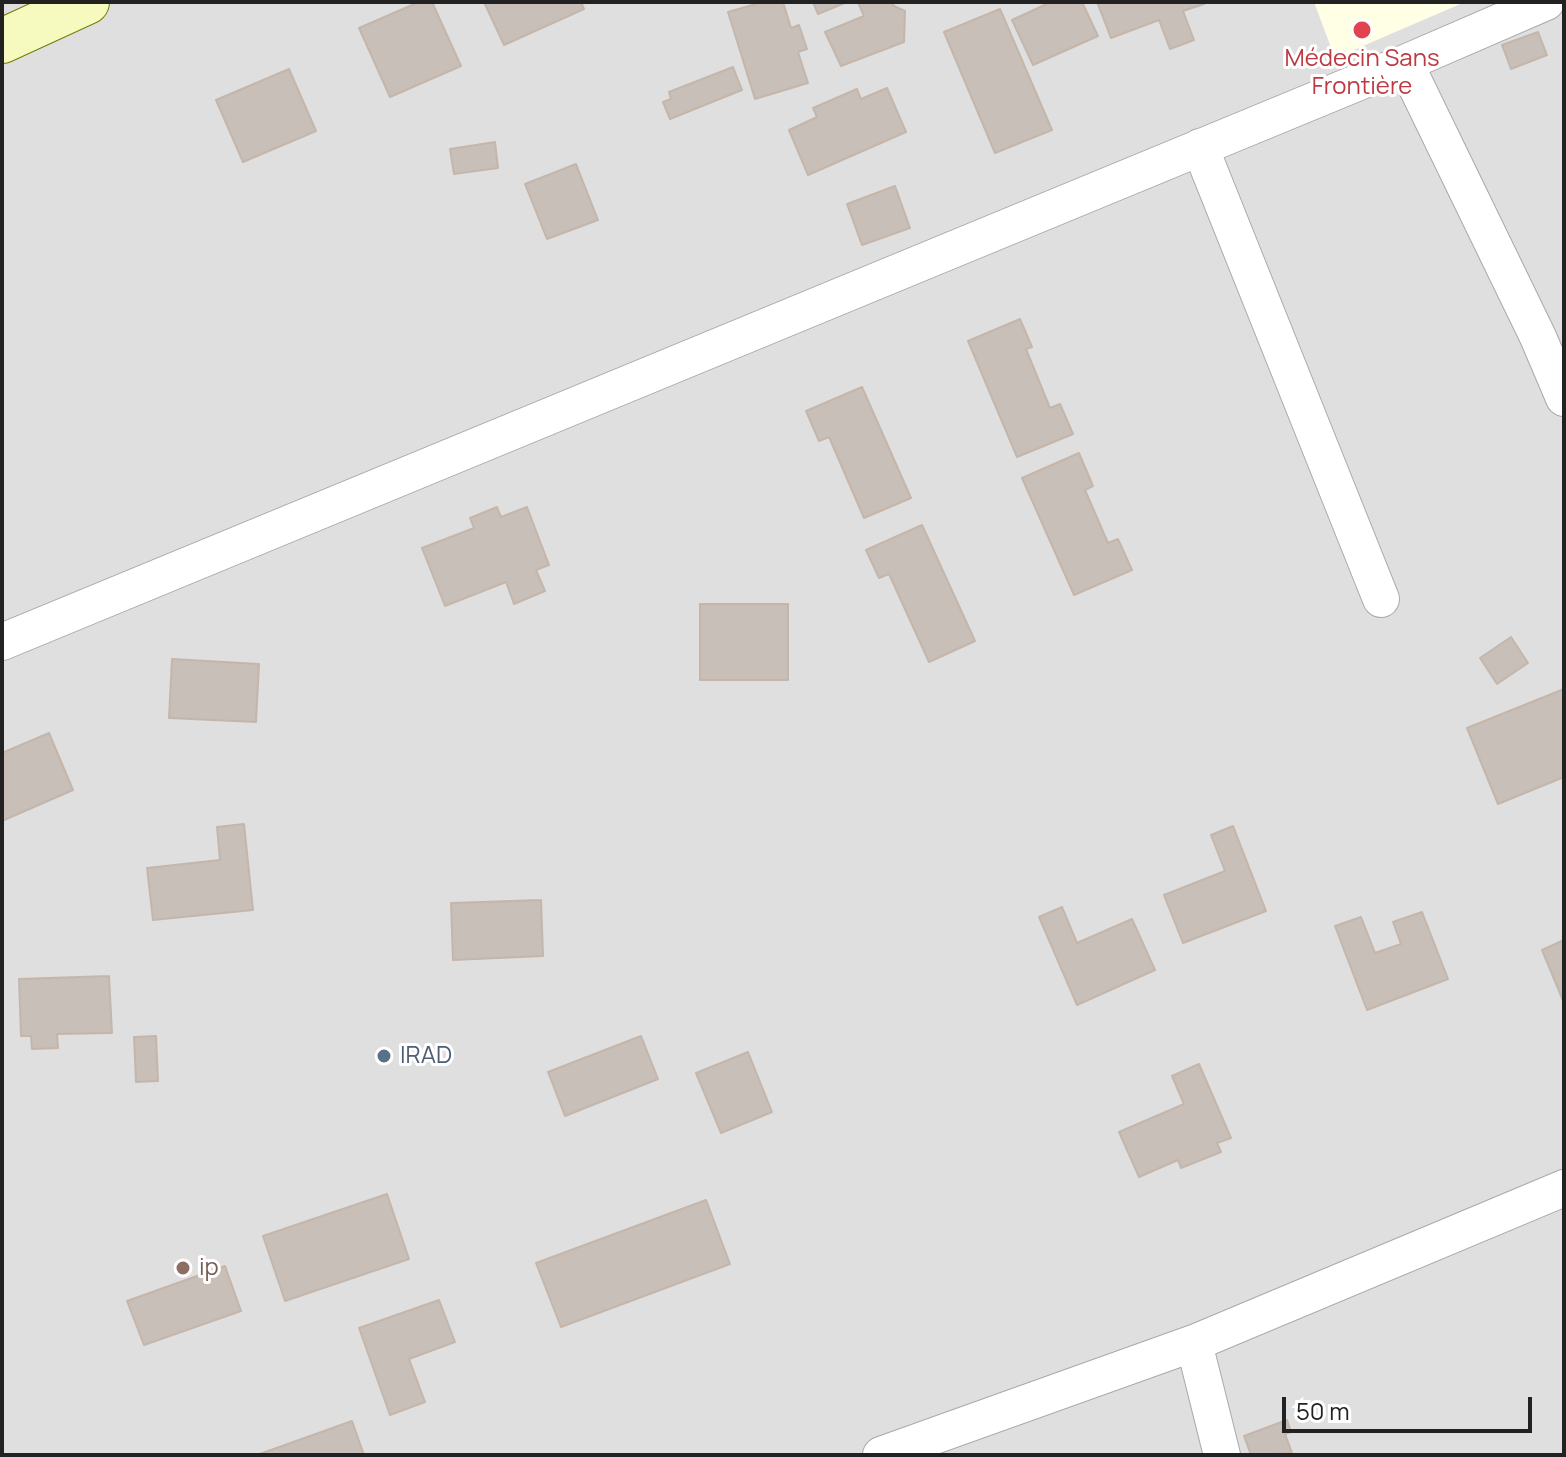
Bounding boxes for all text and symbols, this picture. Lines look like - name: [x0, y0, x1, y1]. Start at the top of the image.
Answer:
- marker: Médecin Sans Frontière: [1351, 19, 1373, 41]
- place label: Médecin Sans Frontière: [1284, 45, 1440, 101]
- place label: IRAD: [400, 1042, 452, 1070]
- marker: IRAD: [375, 1047, 393, 1065]
- place label: ip: [199, 1254, 219, 1282]
- marker: ip: [174, 1259, 192, 1277]
- scale bar: [1286, 1381, 1536, 1431]
- text: 50 m: [1296, 1394, 1350, 1427]

